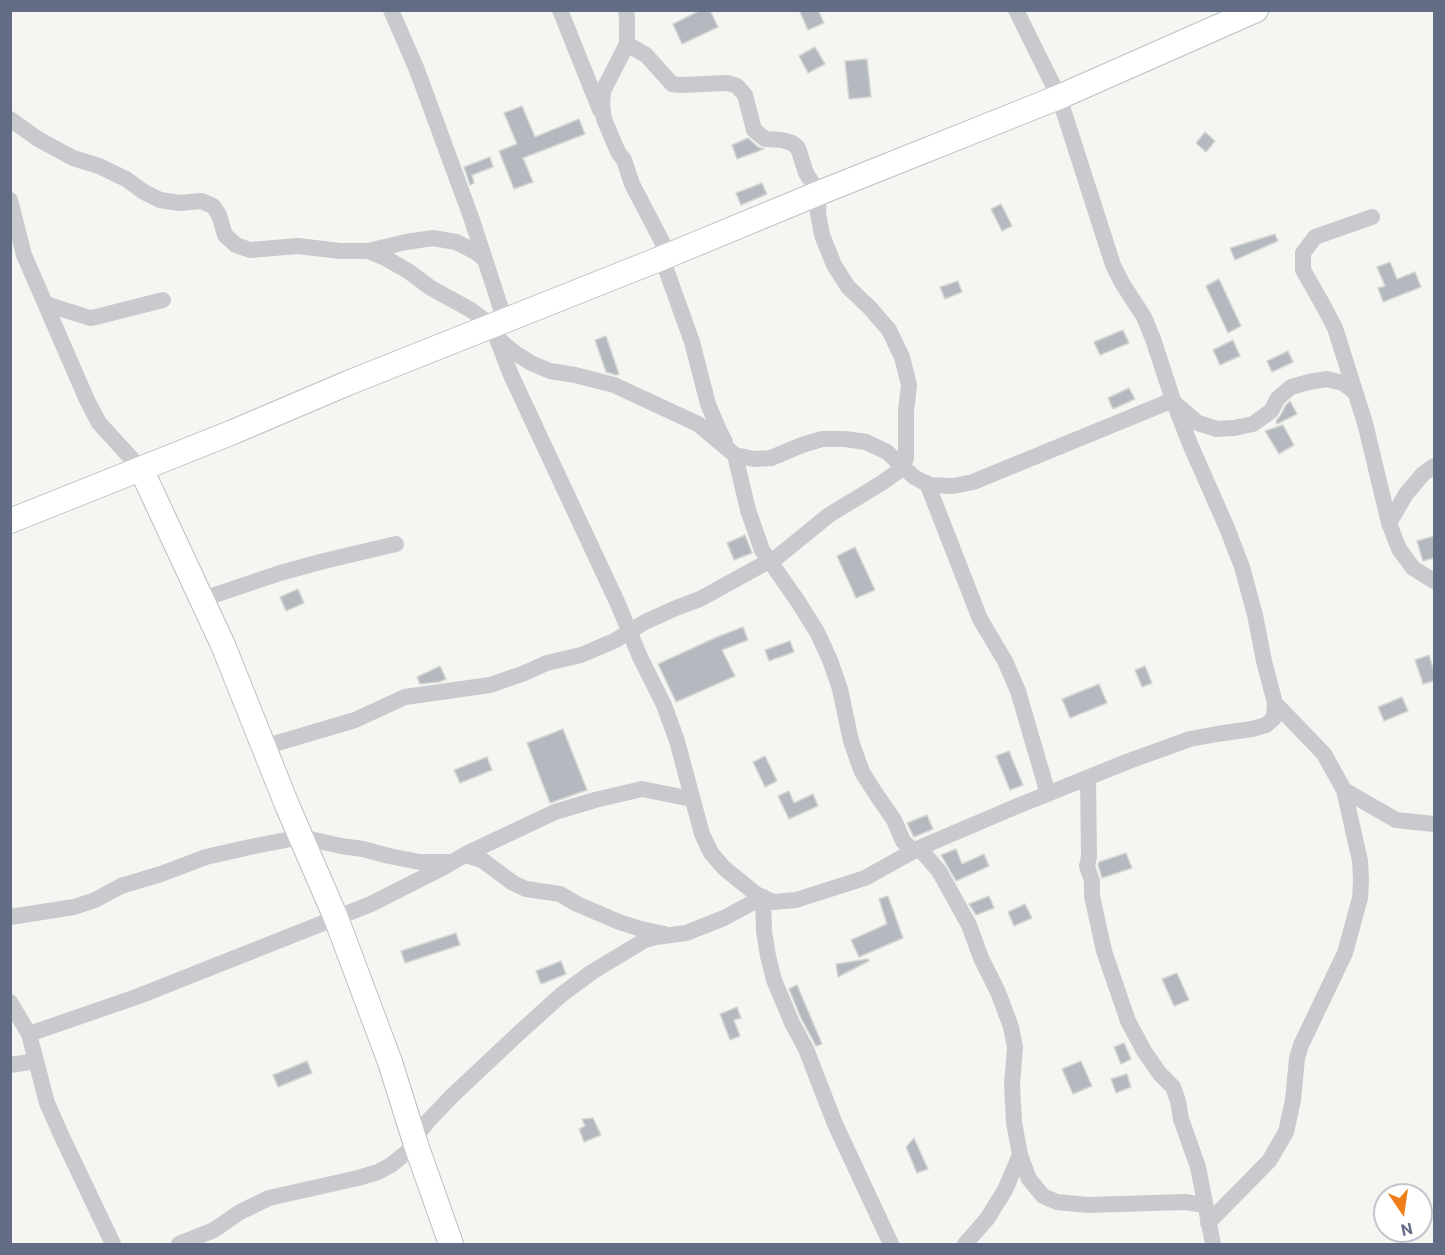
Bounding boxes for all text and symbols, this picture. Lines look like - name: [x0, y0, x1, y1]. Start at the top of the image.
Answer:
- north arrow: [1373, 1183, 1433, 1243]
- text: N: [1399, 1219, 1414, 1240]

